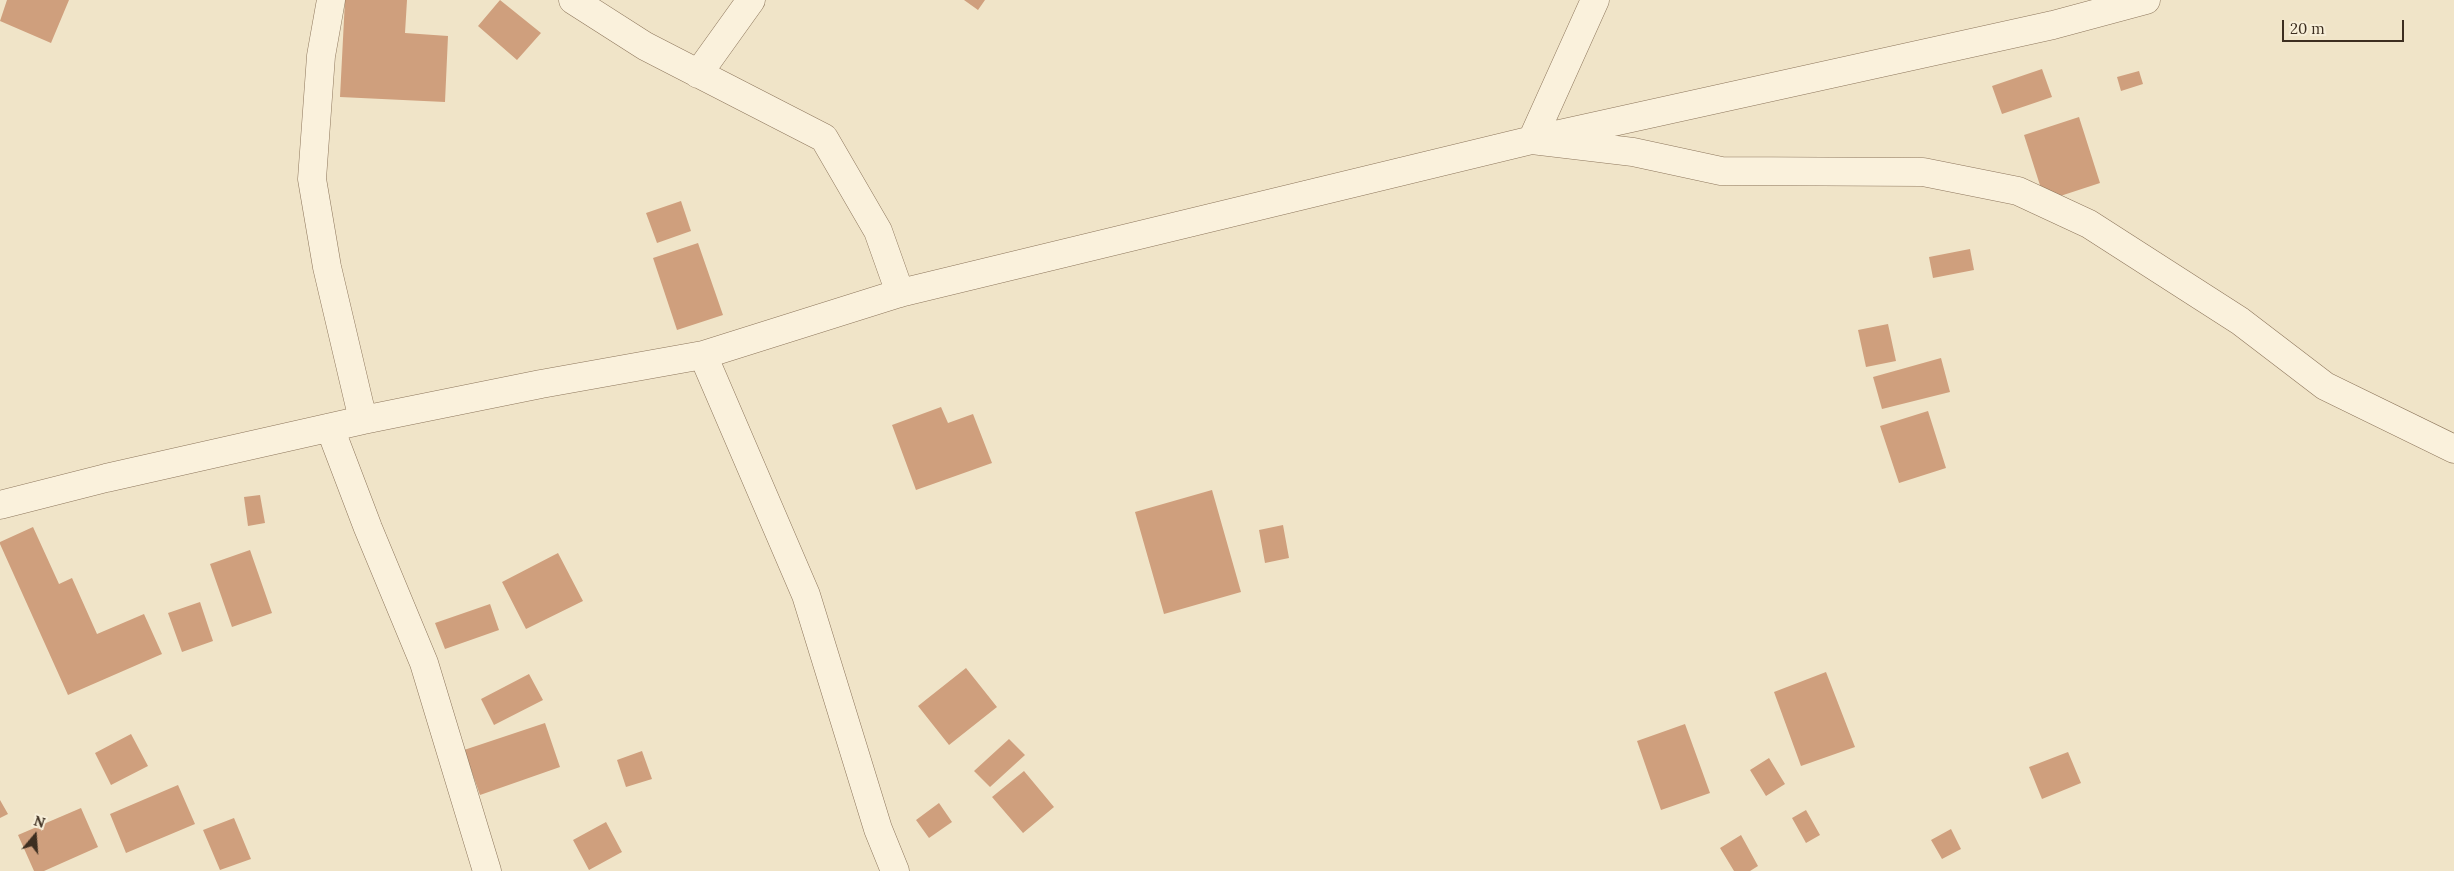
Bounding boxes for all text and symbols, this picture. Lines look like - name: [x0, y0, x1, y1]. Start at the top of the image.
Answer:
- scale bar: [2284, 10, 2406, 42]
- text: 20 m: [2290, 19, 2325, 38]
- north arrow: [10, 811, 60, 861]
- text: N: [32, 811, 48, 832]

